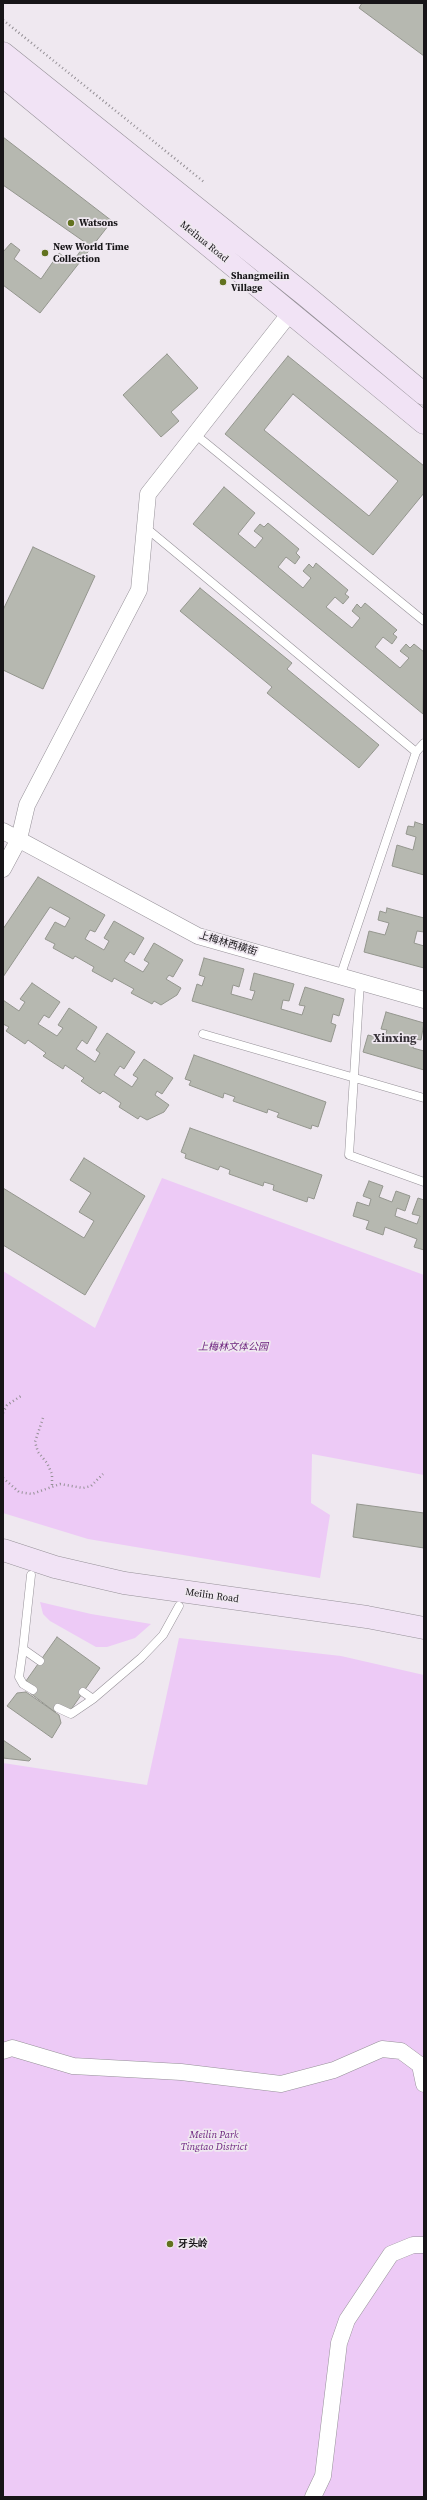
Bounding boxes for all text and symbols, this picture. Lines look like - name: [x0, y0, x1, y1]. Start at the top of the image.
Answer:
- place label: Watsons: [79, 217, 118, 229]
- marker: Watsons: [66, 218, 76, 228]
- street label: Meihua Road: [177, 219, 231, 265]
- place label: New World Time Collection: [53, 241, 129, 264]
- marker: New World Time Collection: [40, 248, 50, 258]
- place label: Shangmeilin Village: [231, 270, 289, 294]
- marker: Shangmeilin Village: [218, 277, 228, 287]
- street label: 上梅林西横街: [198, 929, 258, 959]
- district label: Xinxing: [373, 1032, 417, 1046]
- park label: 上梅林文体公园: [198, 1341, 268, 1353]
- street label: Meilin Road: [184, 1586, 240, 1606]
- park label: Meilin Park Tingtao District: [181, 2129, 247, 2152]
- place label: 牙头岭: [178, 2238, 208, 2250]
- marker: 牙头岭: [165, 2239, 175, 2249]

